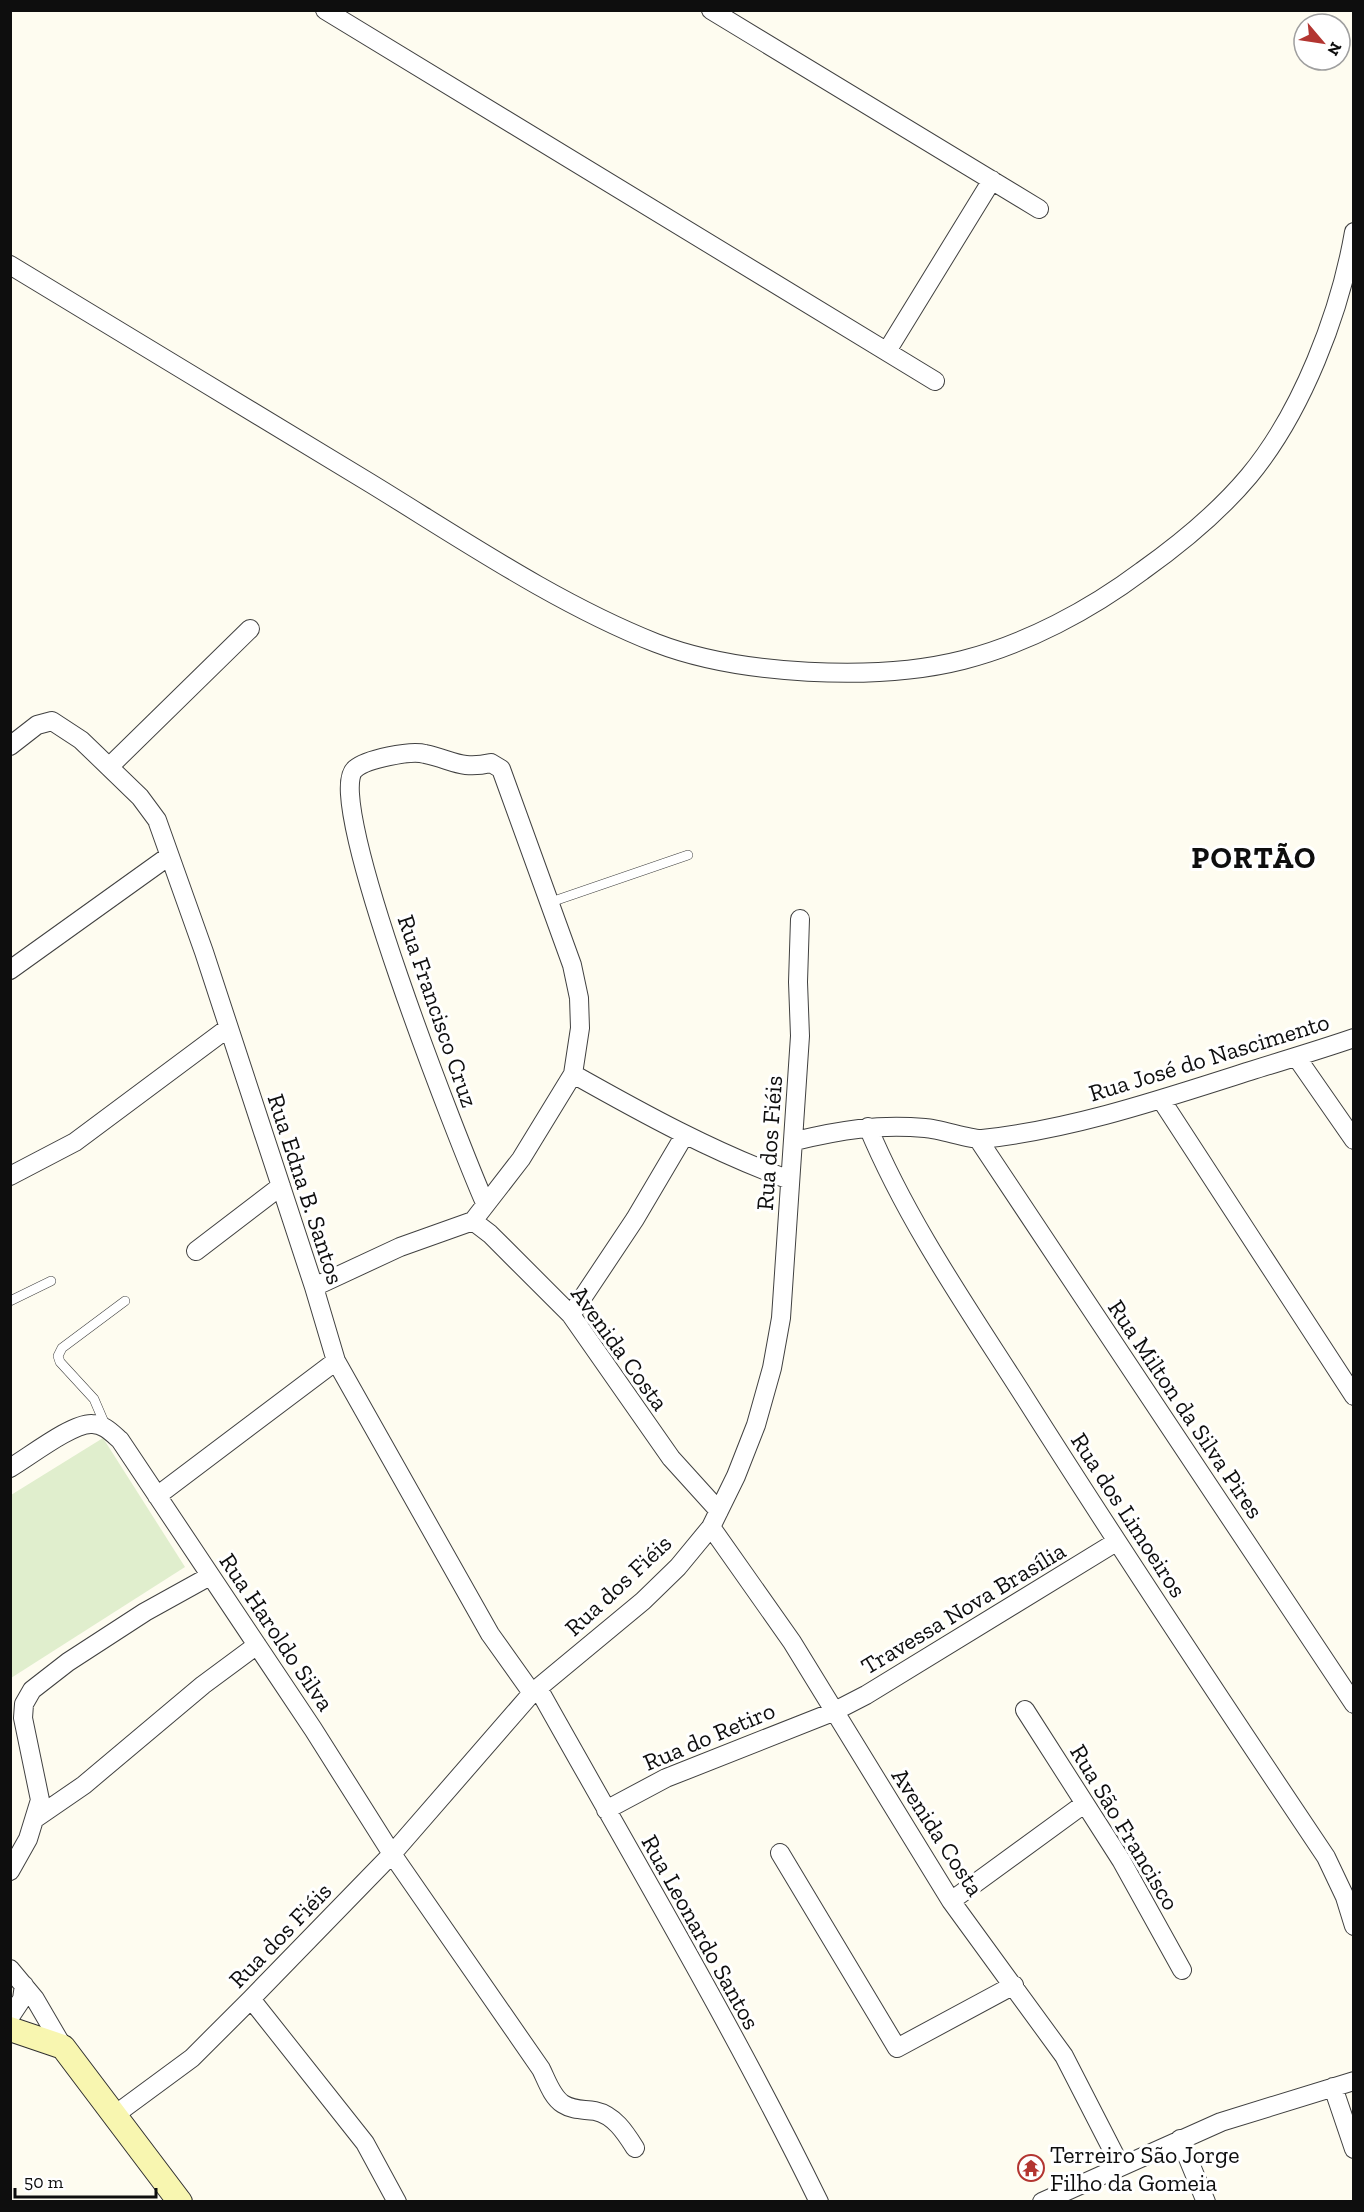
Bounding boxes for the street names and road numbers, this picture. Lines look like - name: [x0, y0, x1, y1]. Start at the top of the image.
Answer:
- street label: Rua Francisco Cruz: [391, 911, 485, 1111]
- street label: Rua José do Nascimento: [1085, 1007, 1333, 1107]
- street label: Rua dos Fiéis: [750, 1074, 788, 1212]
- street label: Rua Edna B. Santos: [262, 1090, 350, 1288]
- street label: Avenida Costa: [565, 1280, 675, 1416]
- street label: Rua Milton da Silva Pires: [1102, 1294, 1270, 1524]
- street label: Rua dos Limoeiros: [1065, 1427, 1193, 1603]
- street label: Rua dos Fiéis: [559, 1528, 677, 1642]
- street label: Travessa Nova Brasília: [856, 1535, 1071, 1681]
- street label: Rua Haroldo Silva: [214, 1548, 341, 1717]
- street label: Rua do Retiro: [639, 1695, 779, 1777]
- street label: Rua São Francisco: [1064, 1739, 1186, 1915]
- street label: Avenida Costa: [886, 1762, 990, 1902]
- street label: Rua Leonardo Santos: [635, 1830, 767, 2034]
- street label: Rua dos Fiéis: [223, 1876, 337, 1994]

